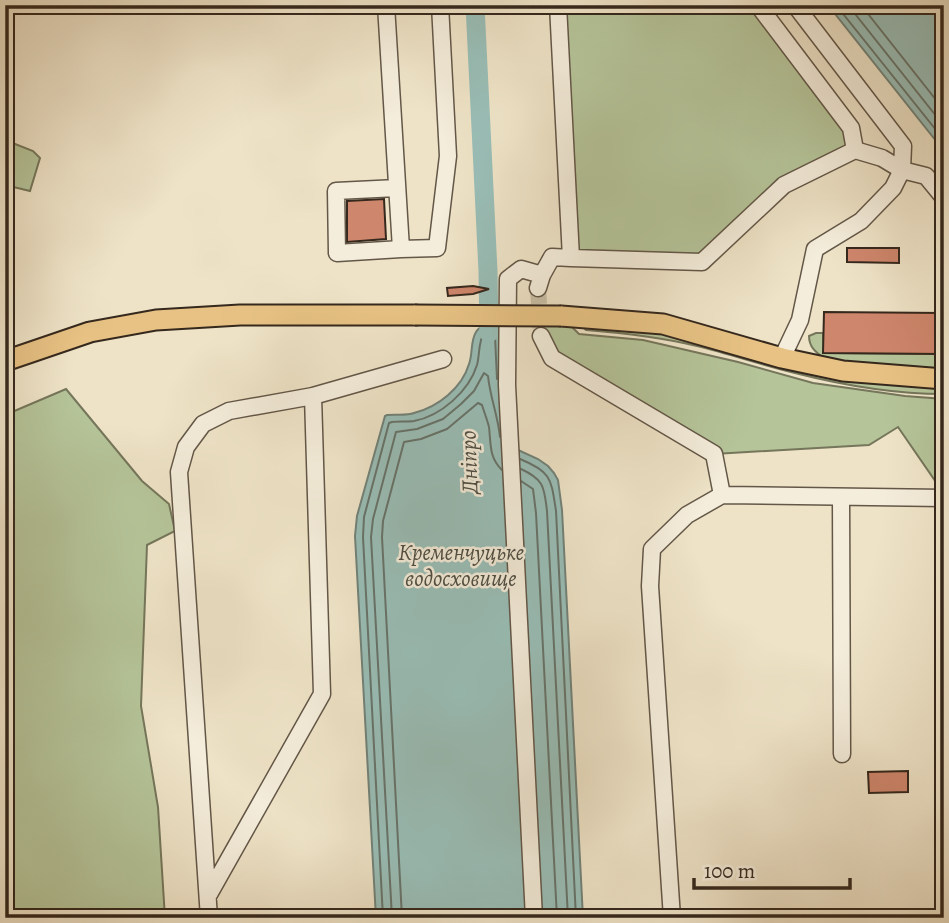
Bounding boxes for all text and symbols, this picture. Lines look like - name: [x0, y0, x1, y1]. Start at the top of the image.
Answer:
- water label: Дніпро: [452, 430, 486, 496]
- water label: Кременчуцьке водосховище: [398, 537, 524, 594]
- scale bar: [694, 846, 849, 890]
- text: 100 m: [704, 857, 755, 885]

